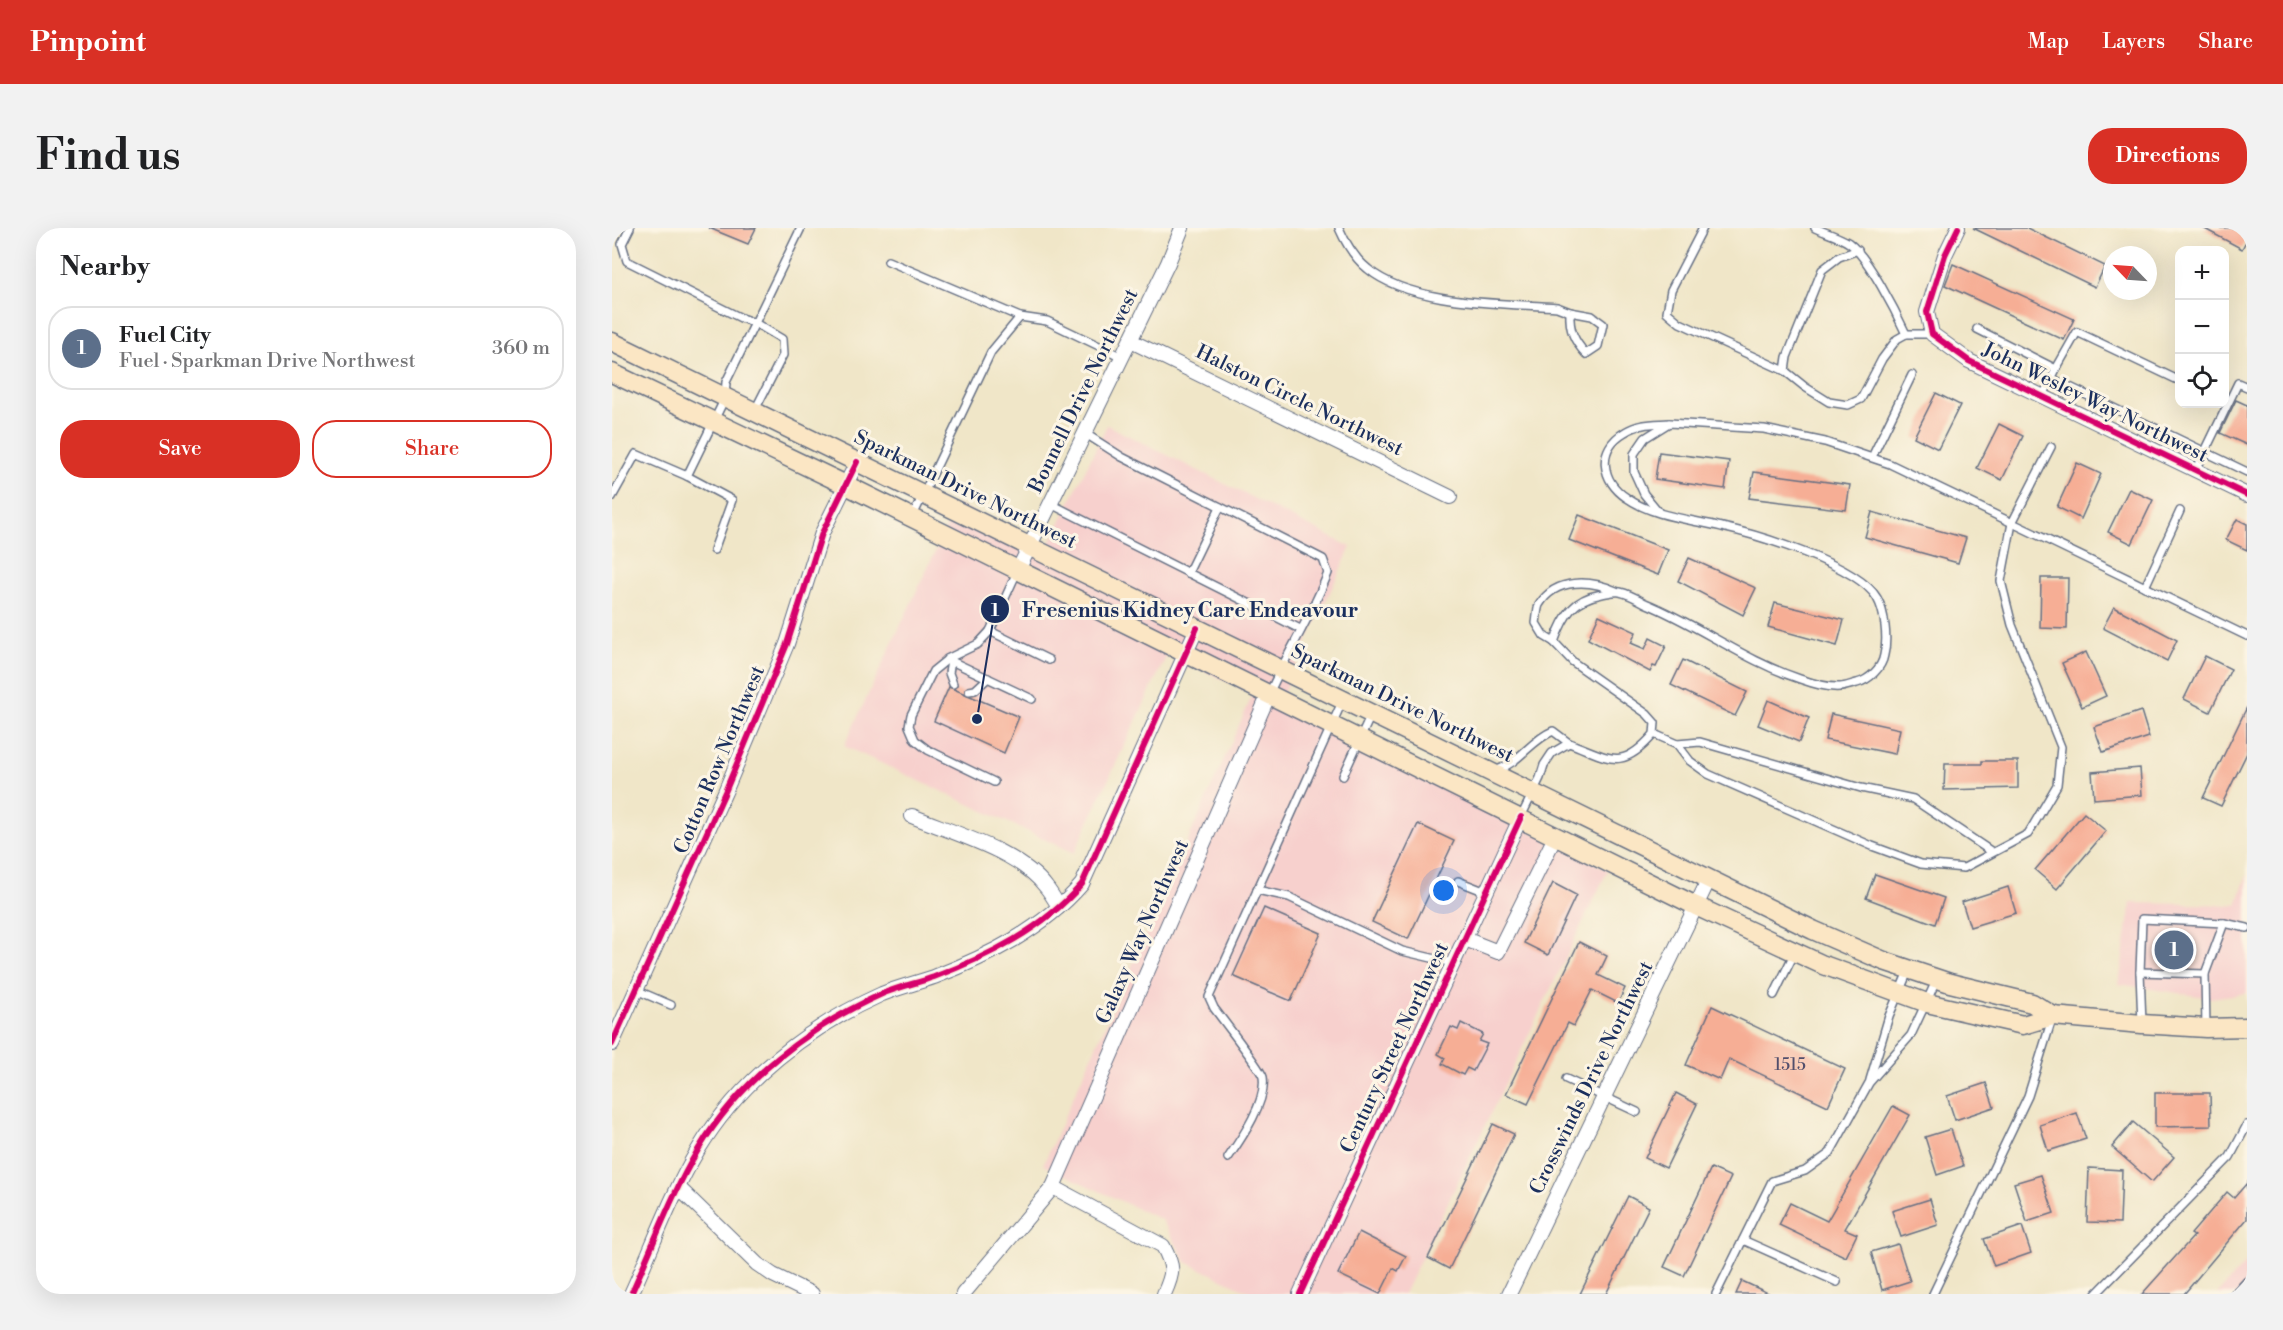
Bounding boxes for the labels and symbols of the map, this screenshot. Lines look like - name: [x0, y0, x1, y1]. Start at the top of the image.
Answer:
- north arrow: [2103, 246, 2157, 300]
- street label: Bonnell Drive Northwest: [1023, 285, 1144, 498]
- street label: John Wesley Way Northwest: [1977, 337, 2212, 469]
- street label: Halston Circle Northwest: [1191, 340, 1407, 462]
- street label: Sparkman Drive Northwest: [850, 425, 1080, 555]
- callout: Fresenius Kidney Care Endeavour: [980, 590, 1371, 629]
- text: Fresenius Kidney Care Endeavour: [1022, 598, 1358, 624]
- text: 1: [991, 599, 1000, 622]
- street label: Sparkman Drive Northwest: [1287, 639, 1517, 769]
- street label: Cotton Row Northwest: [669, 662, 771, 858]
- street label: Galaxy Way Northwest: [1091, 836, 1195, 1028]
- your location: [1429, 876, 1458, 905]
- pin: 1: [2154, 928, 2194, 972]
- street label: Century Street Northwest: [1335, 939, 1455, 1157]
- street label: Crosswinds Drive Northwest: [1524, 957, 1660, 1199]
- house number: 1515: [1774, 1055, 1806, 1075]

